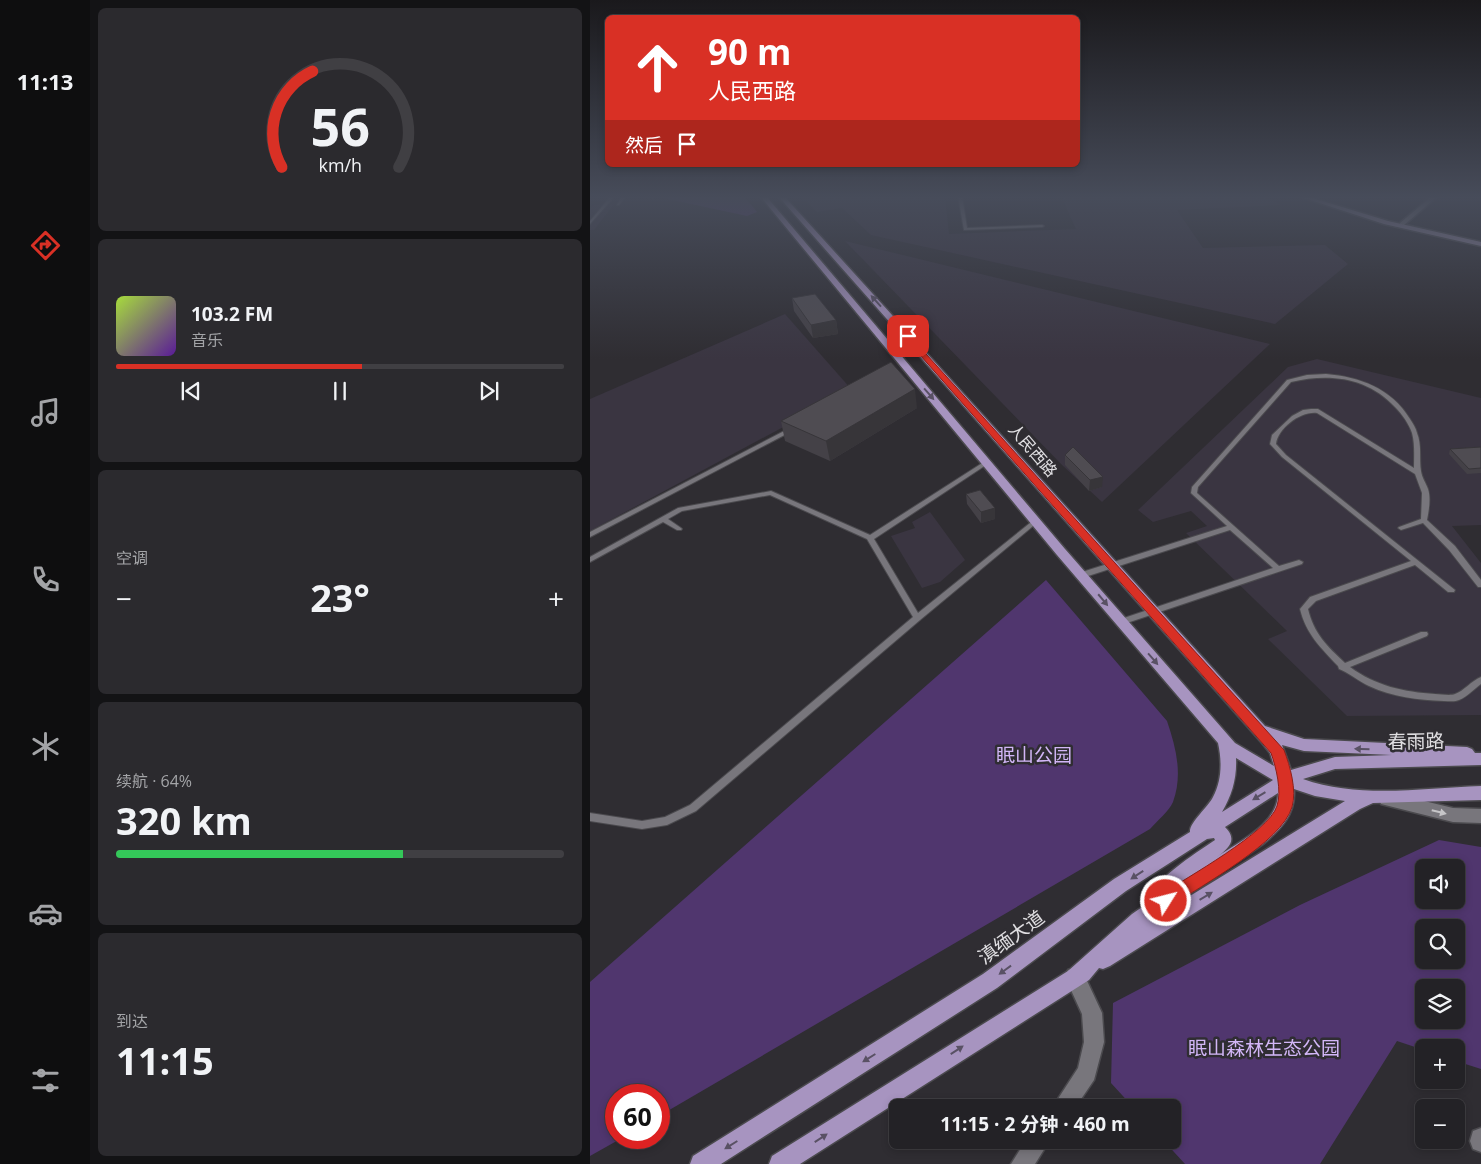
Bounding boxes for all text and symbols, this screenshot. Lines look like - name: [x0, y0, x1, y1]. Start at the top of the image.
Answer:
- text: 90 m: [708, 28, 791, 75]
- icon: ahead: [625, 35, 690, 100]
- text: 11:13: [17, 66, 73, 96]
- text: 人民西路: [708, 75, 796, 105]
- text: 56: [310, 90, 370, 161]
- icon: arrive: [673, 130, 701, 158]
- text: 然后: [625, 132, 663, 158]
- text: km/h: [318, 153, 362, 177]
- icon: directions: [28, 228, 63, 263]
- one-way arrow: [871, 294, 882, 307]
- text: 103.2 FM: [191, 301, 273, 327]
- pin: [887, 315, 929, 357]
- icon: arrive: [894, 322, 922, 350]
- text: 音乐: [191, 329, 223, 351]
- icon: previous: [177, 377, 205, 405]
- icon: pause: [326, 377, 354, 405]
- icon: next: [475, 377, 503, 405]
- one-way arrow: [923, 388, 934, 401]
- icon: music: [28, 395, 63, 430]
- street label: 人民西路: [1004, 419, 1062, 481]
- text: 空调: [116, 547, 148, 569]
- icon: phone: [28, 562, 63, 597]
- text: 23°: [310, 571, 370, 623]
- text: −: [116, 579, 132, 617]
- text: +: [548, 579, 564, 617]
- one-way arrow: [1097, 593, 1108, 606]
- one-way arrow: [1148, 652, 1159, 665]
- street label: 春雨路: [1387, 728, 1445, 754]
- icon: climate: [28, 729, 63, 764]
- park label: 眠山公园: [996, 742, 1072, 768]
- one-way arrow: [1354, 744, 1370, 752]
- text: 续航 · 64%: [116, 770, 192, 792]
- one-way arrow: [1252, 792, 1265, 801]
- text: 320 km: [116, 794, 252, 846]
- one-way arrow: [1431, 808, 1446, 816]
- map controls: [1415, 859, 1465, 1149]
- button: sound: [1415, 859, 1465, 909]
- one-way arrow: [1130, 870, 1143, 879]
- position arrow: [1139, 874, 1191, 926]
- one-way arrow: [1200, 892, 1213, 901]
- icon: car: [28, 896, 63, 931]
- street label: 滇缅大道: [973, 904, 1049, 970]
- button: search: [1415, 919, 1465, 969]
- one-way arrow: [998, 965, 1012, 975]
- button: layers: [1415, 979, 1465, 1029]
- text: 到达: [116, 1010, 148, 1032]
- text: 11:15: [116, 1034, 214, 1086]
- park label: 眠山森林生态公园: [1188, 1035, 1340, 1061]
- button: +: [1415, 1039, 1465, 1089]
- one-way arrow: [951, 1045, 964, 1055]
- one-way arrow: [862, 1053, 875, 1063]
- icon: filters: [28, 1063, 63, 1098]
- speed limit sign: 60: [605, 1084, 670, 1149]
- button: −: [1415, 1099, 1465, 1149]
- text: 11:15 · 2 分钟 · 460 m: [940, 1111, 1130, 1137]
- one-way arrow: [814, 1133, 827, 1142]
- one-way arrow: [725, 1140, 738, 1150]

